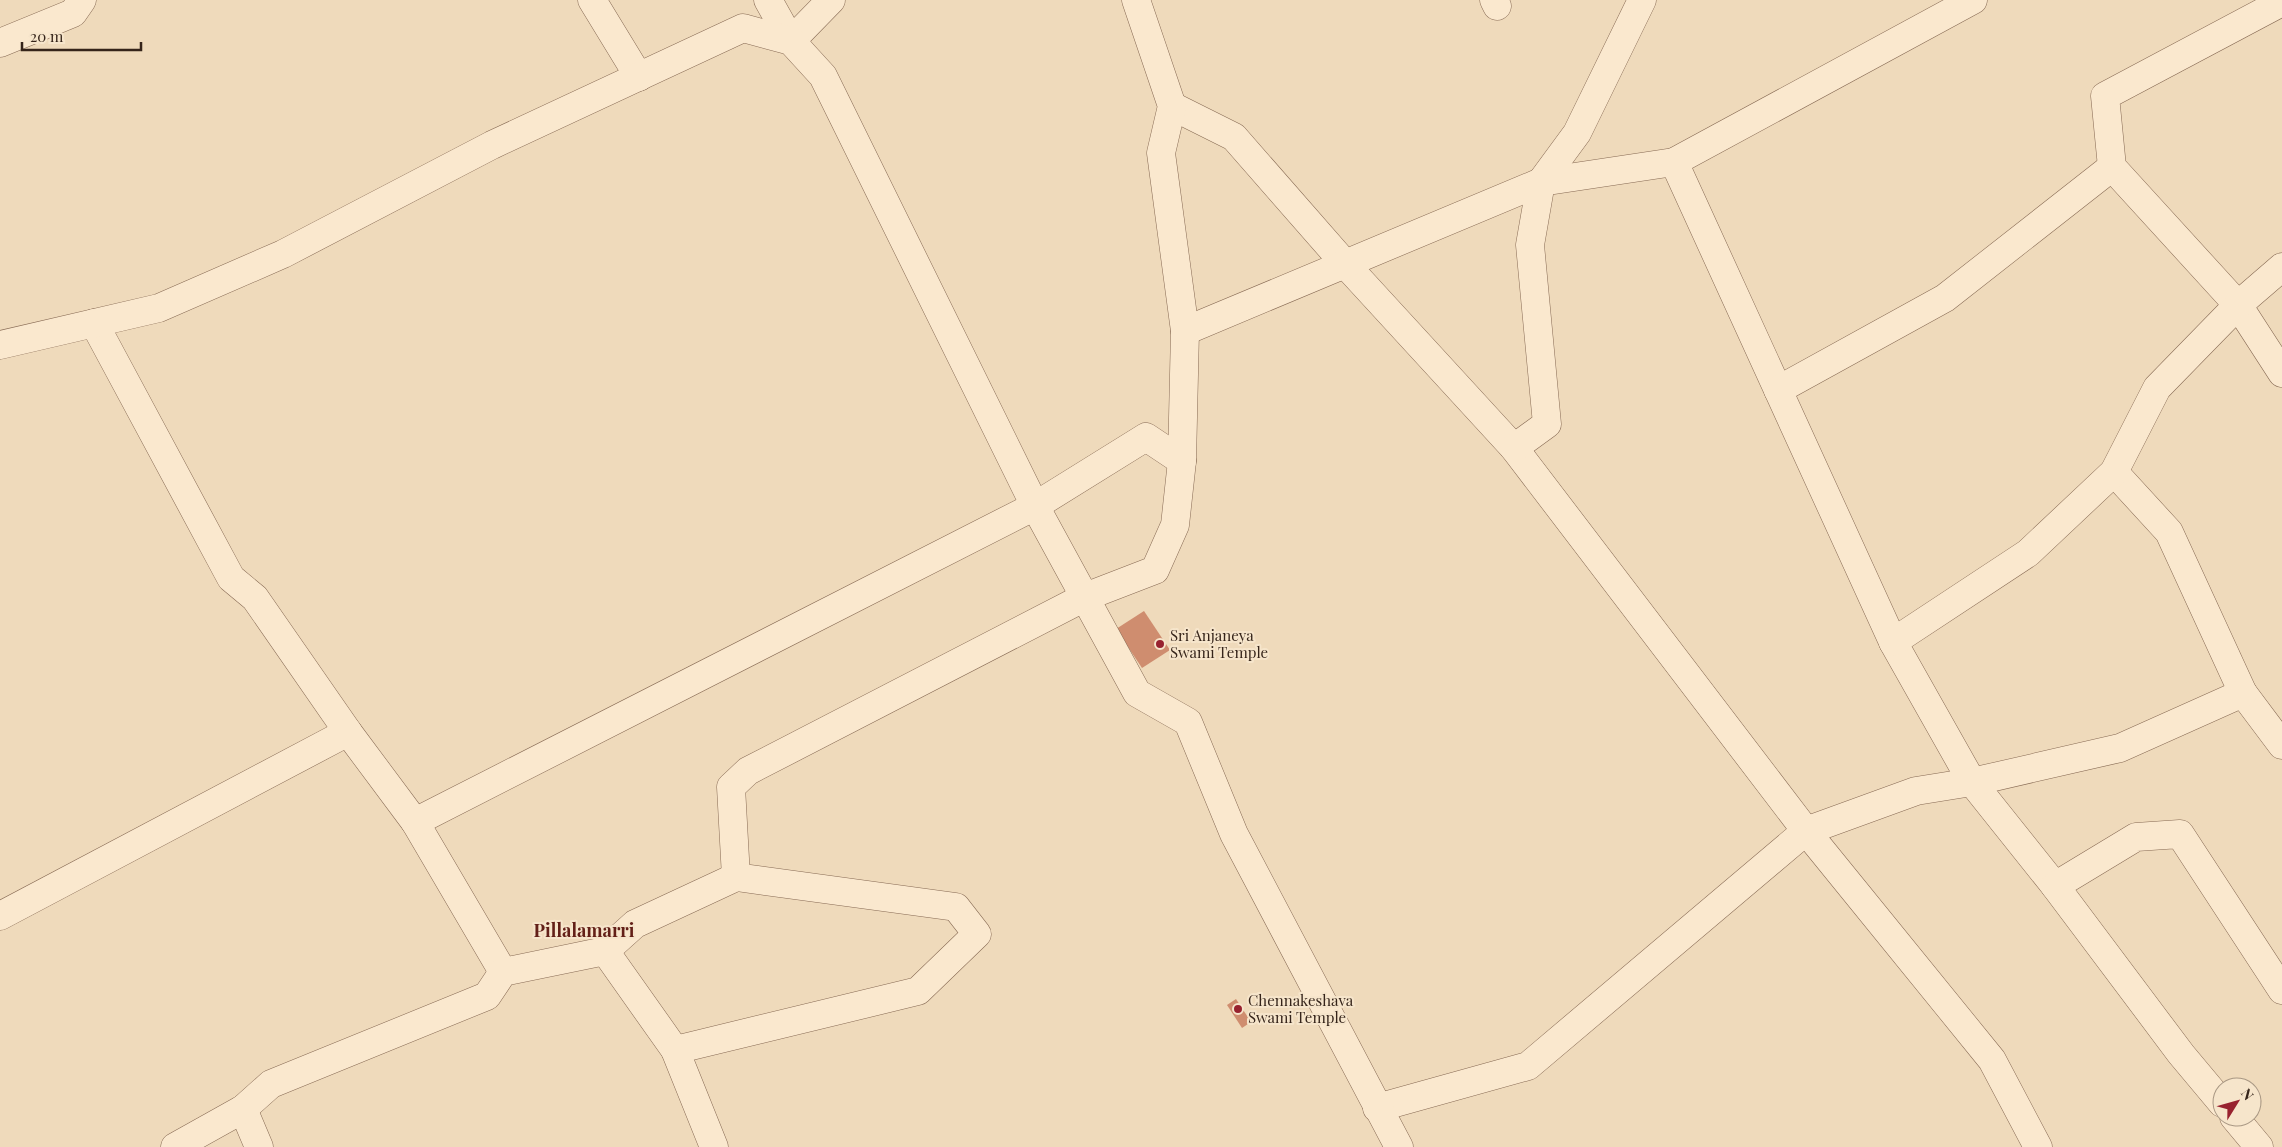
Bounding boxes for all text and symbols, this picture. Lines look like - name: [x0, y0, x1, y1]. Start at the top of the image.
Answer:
- scale bar: [22, 20, 141, 52]
- text: 20 m: [30, 26, 64, 46]
- place label: Sri Anjaneya Swami Temple: [1170, 625, 1268, 662]
- marker: Sri Anjaneya Swami Temple: [1154, 638, 1166, 650]
- district label: Pillalamarri: [534, 918, 635, 942]
- place label: Chennakeshava Swami Temple: [1248, 990, 1354, 1027]
- marker: Chennakeshava Swami Temple: [1232, 1003, 1244, 1015]
- north arrow: [2212, 1077, 2262, 1127]
- text: N: [2237, 1084, 2258, 1104]

